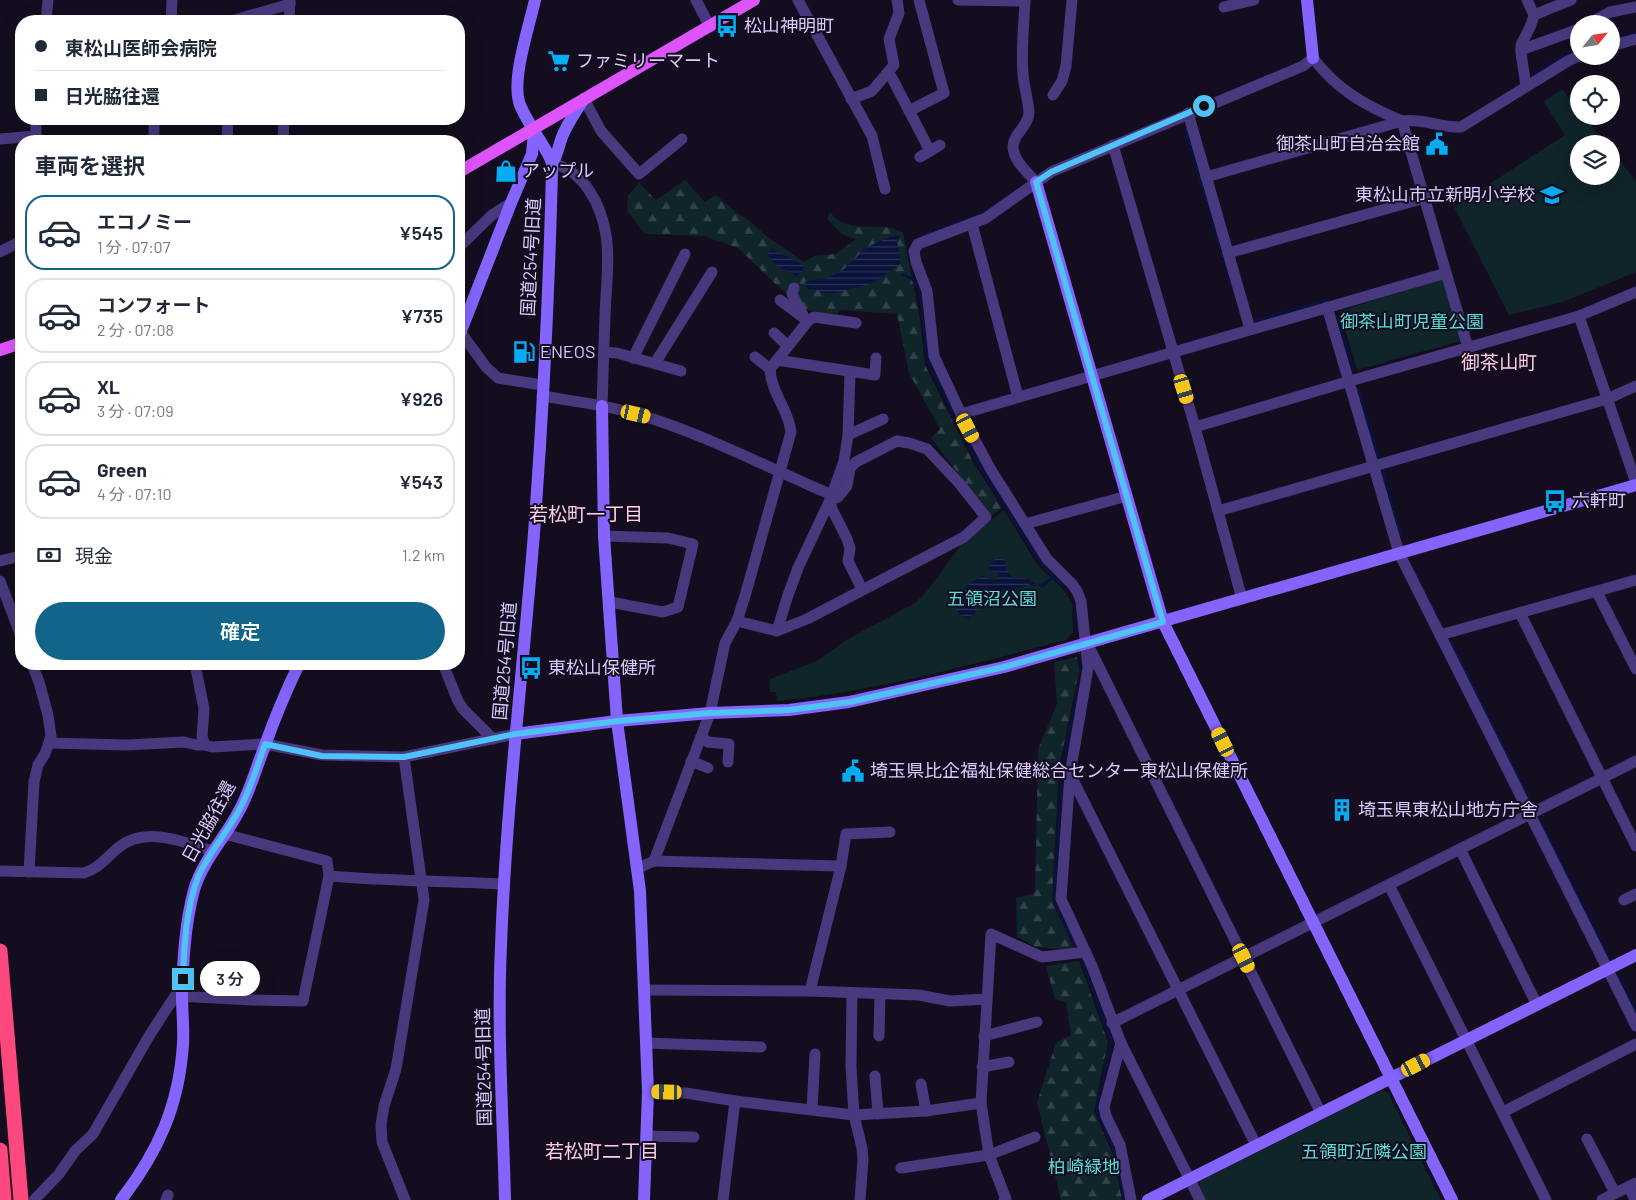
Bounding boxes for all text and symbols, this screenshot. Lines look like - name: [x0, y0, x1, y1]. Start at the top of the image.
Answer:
- bus stop icon: 松山神明町: [714, 13, 740, 39]
- place label: 松山神明町: [744, 14, 834, 36]
- north arrow: [1570, 15, 1620, 65]
- map controls: [1570, 15, 1620, 185]
- text: 東松山医師会病院: [65, 36, 217, 59]
- supermarket icon: ファミリーマート: [546, 48, 572, 74]
- place label: ファミリーマート: [576, 49, 720, 71]
- button: locate: [1570, 75, 1620, 125]
- text: 日光脇往還: [65, 84, 160, 107]
- route start: [1193, 95, 1215, 117]
- public building icon: 御茶山町自治会館: [1424, 131, 1450, 157]
- place label: 御茶山町自治会館: [1276, 132, 1420, 154]
- button: layers: [1570, 135, 1620, 185]
- text: 車両を選択: [35, 152, 145, 178]
- shop icon: アップル: [493, 158, 519, 184]
- place label: アップル: [522, 159, 594, 181]
- school or university icon: 東松山市立新明小学校: [1539, 182, 1565, 208]
- place label: 東松山市立新明小学校: [1355, 183, 1535, 205]
- street label: 国道254号旧道: [516, 197, 544, 317]
- icon: car: [37, 210, 82, 255]
- text: エコノミー: [97, 210, 192, 233]
- text: ¥545: [399, 221, 443, 244]
- text: 1 分 · 07:07: [97, 237, 170, 256]
- icon: car: [37, 293, 82, 338]
- text: コンフォート: [97, 293, 210, 316]
- text: ¥735: [401, 304, 443, 327]
- park label: 御茶山町児童公園: [1340, 310, 1484, 332]
- text: 2 分 · 07:08: [97, 320, 174, 339]
- fuel station icon: ENEOS: [511, 339, 537, 365]
- place label: ENEOS: [540, 340, 595, 362]
- district label: 御茶山町: [1461, 350, 1537, 373]
- car: [1172, 372, 1195, 406]
- text: XL: [97, 375, 120, 398]
- icon: car: [37, 376, 82, 421]
- text: ¥926: [399, 387, 443, 410]
- text: 3 分 · 07:09: [97, 401, 174, 420]
- car: [619, 403, 652, 425]
- car: [954, 411, 981, 445]
- text: Green: [97, 458, 147, 481]
- icon: car: [37, 459, 82, 504]
- text: ¥543: [399, 470, 443, 493]
- text: 4 分 · 07:10: [97, 484, 171, 503]
- bus stop icon: 六軒町: [1542, 488, 1568, 514]
- place label: 六軒町: [1572, 489, 1626, 511]
- district label: 若松町一丁目: [529, 502, 643, 525]
- icon: cash: [35, 541, 63, 569]
- text: 現金: [75, 544, 113, 567]
- text: 1.2 km: [402, 545, 445, 564]
- park label: 五領沼公園: [947, 587, 1037, 609]
- street label: 国道254号旧道: [488, 601, 520, 721]
- button: 確定: [35, 602, 445, 660]
- bus stop icon: 東松山保健所: [518, 655, 544, 681]
- place label: 東松山保健所: [548, 656, 656, 678]
- car: [1209, 725, 1236, 759]
- public building icon: 埼玉県比企福祉保健総合センター東松山保健所: [840, 758, 866, 784]
- place label: 埼玉県比企福祉保健総合センター東松山保健所: [870, 759, 1248, 781]
- street label: 日光脇往還: [177, 777, 240, 866]
- building icon: 埼玉県東松山地方庁舎: [1329, 797, 1355, 823]
- place label: 埼玉県東松山地方庁舎: [1358, 798, 1538, 820]
- car: [1230, 941, 1257, 975]
- callout: 3 分: [200, 962, 260, 996]
- route end: [172, 968, 194, 990]
- text: 3 分: [216, 969, 244, 988]
- street label: 国道254号旧道: [471, 1007, 495, 1127]
- car: [1399, 1052, 1432, 1078]
- car: [651, 1084, 682, 1100]
- district label: 若松町二丁目: [545, 1139, 659, 1162]
- park label: 五領町近隣公園: [1301, 1140, 1427, 1162]
- park label: 柏崎緑地: [1048, 1155, 1120, 1177]

